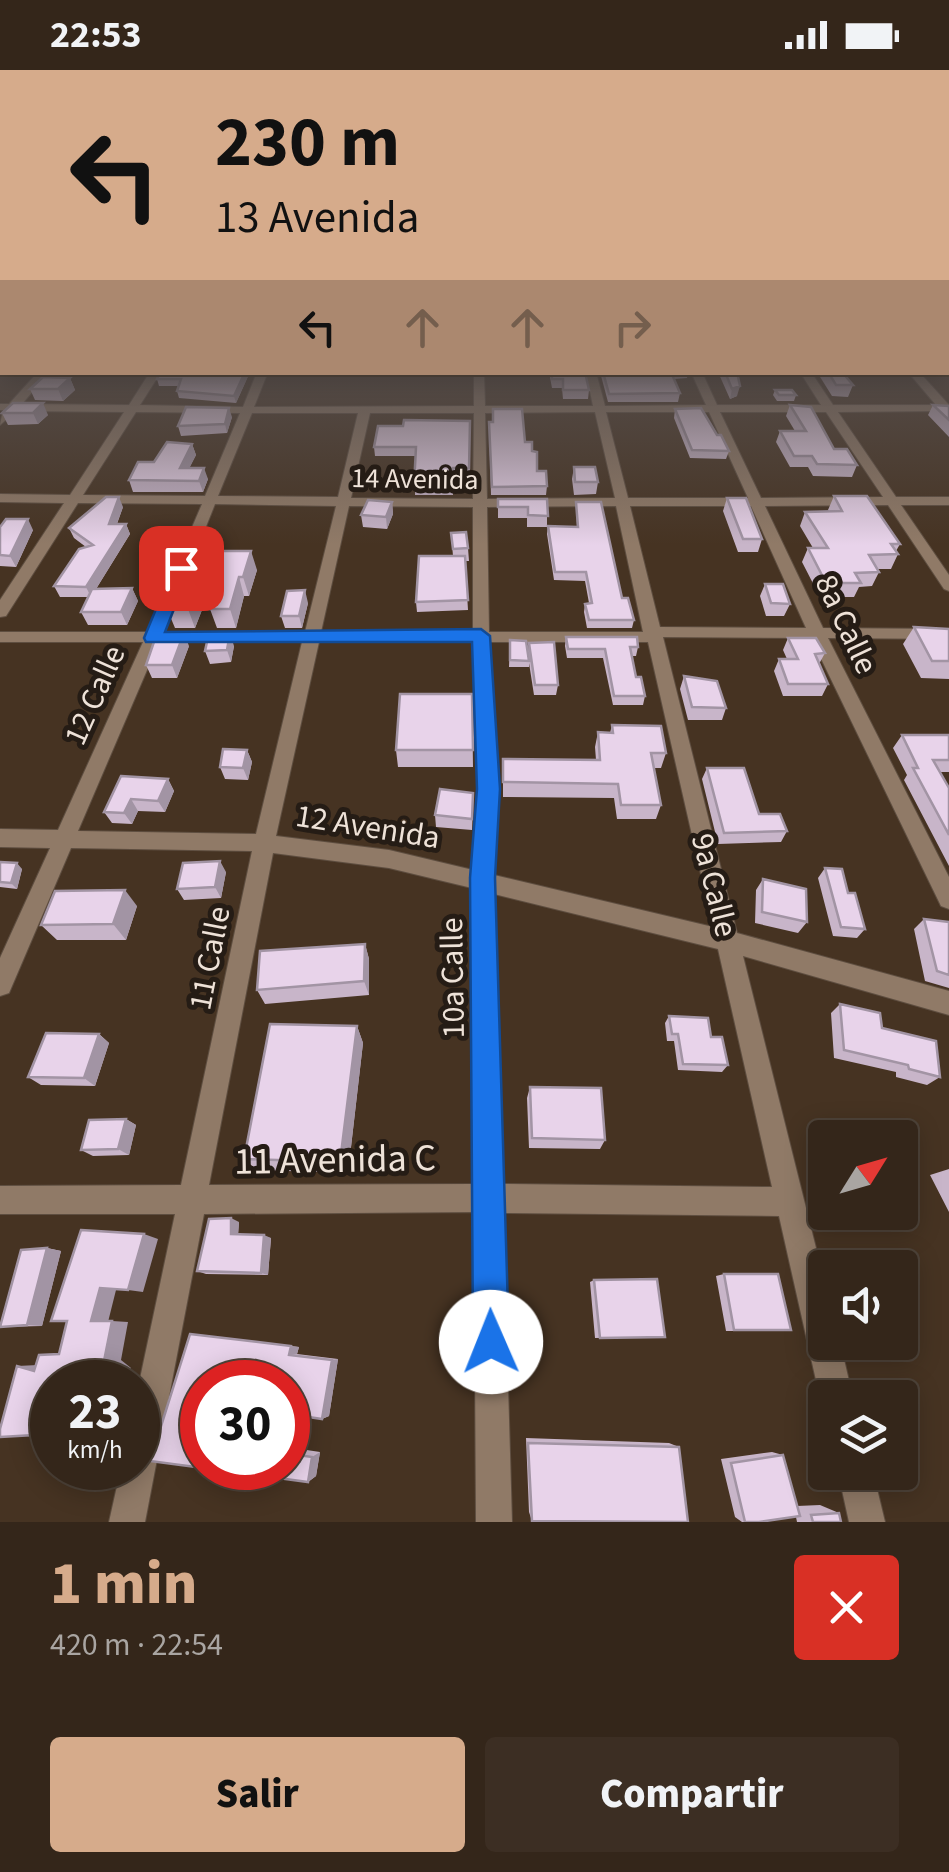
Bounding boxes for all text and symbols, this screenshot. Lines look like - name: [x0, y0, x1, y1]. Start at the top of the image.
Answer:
- text: 22:53: [50, 8, 142, 62]
- text: 230 m: [215, 93, 400, 193]
- icon: left: [50, 110, 180, 240]
- text: 13 Avenida: [215, 186, 419, 250]
- icon: left: [290, 300, 345, 355]
- icon: ahead: [395, 300, 450, 355]
- icon: ahead: [500, 300, 555, 355]
- icon: right: [605, 300, 660, 355]
- street label: 14 Avenida: [351, 458, 479, 500]
- pin: [139, 526, 224, 611]
- icon: arrive: [154, 541, 209, 596]
- street label: 8a Calle: [803, 567, 889, 682]
- street label: 12 Calle: [53, 638, 137, 753]
- street label: 12 Avenida: [292, 793, 443, 861]
- street label: 9a Calle: [679, 829, 749, 942]
- street label: 11 Calle: [177, 902, 243, 1014]
- street label: 10a Calle: [429, 917, 477, 1039]
- north arrow: [808, 1120, 918, 1230]
- map controls: [808, 1120, 918, 1490]
- street label: 11 Avenida C: [234, 1131, 436, 1189]
- button: sound: [808, 1250, 918, 1360]
- position arrow: [439, 1290, 543, 1394]
- speed limit sign: 30: [180, 1360, 310, 1490]
- text: 23: [69, 1377, 121, 1448]
- button: layers: [808, 1380, 918, 1490]
- text: km/h: [67, 1432, 123, 1468]
- text: 1 min: [50, 1542, 197, 1627]
- button: close: [794, 1555, 899, 1660]
- text: 420 m · 22:54: [50, 1622, 223, 1668]
- button: Salir: [50, 1737, 465, 1852]
- button: Compartir: [485, 1737, 899, 1852]

